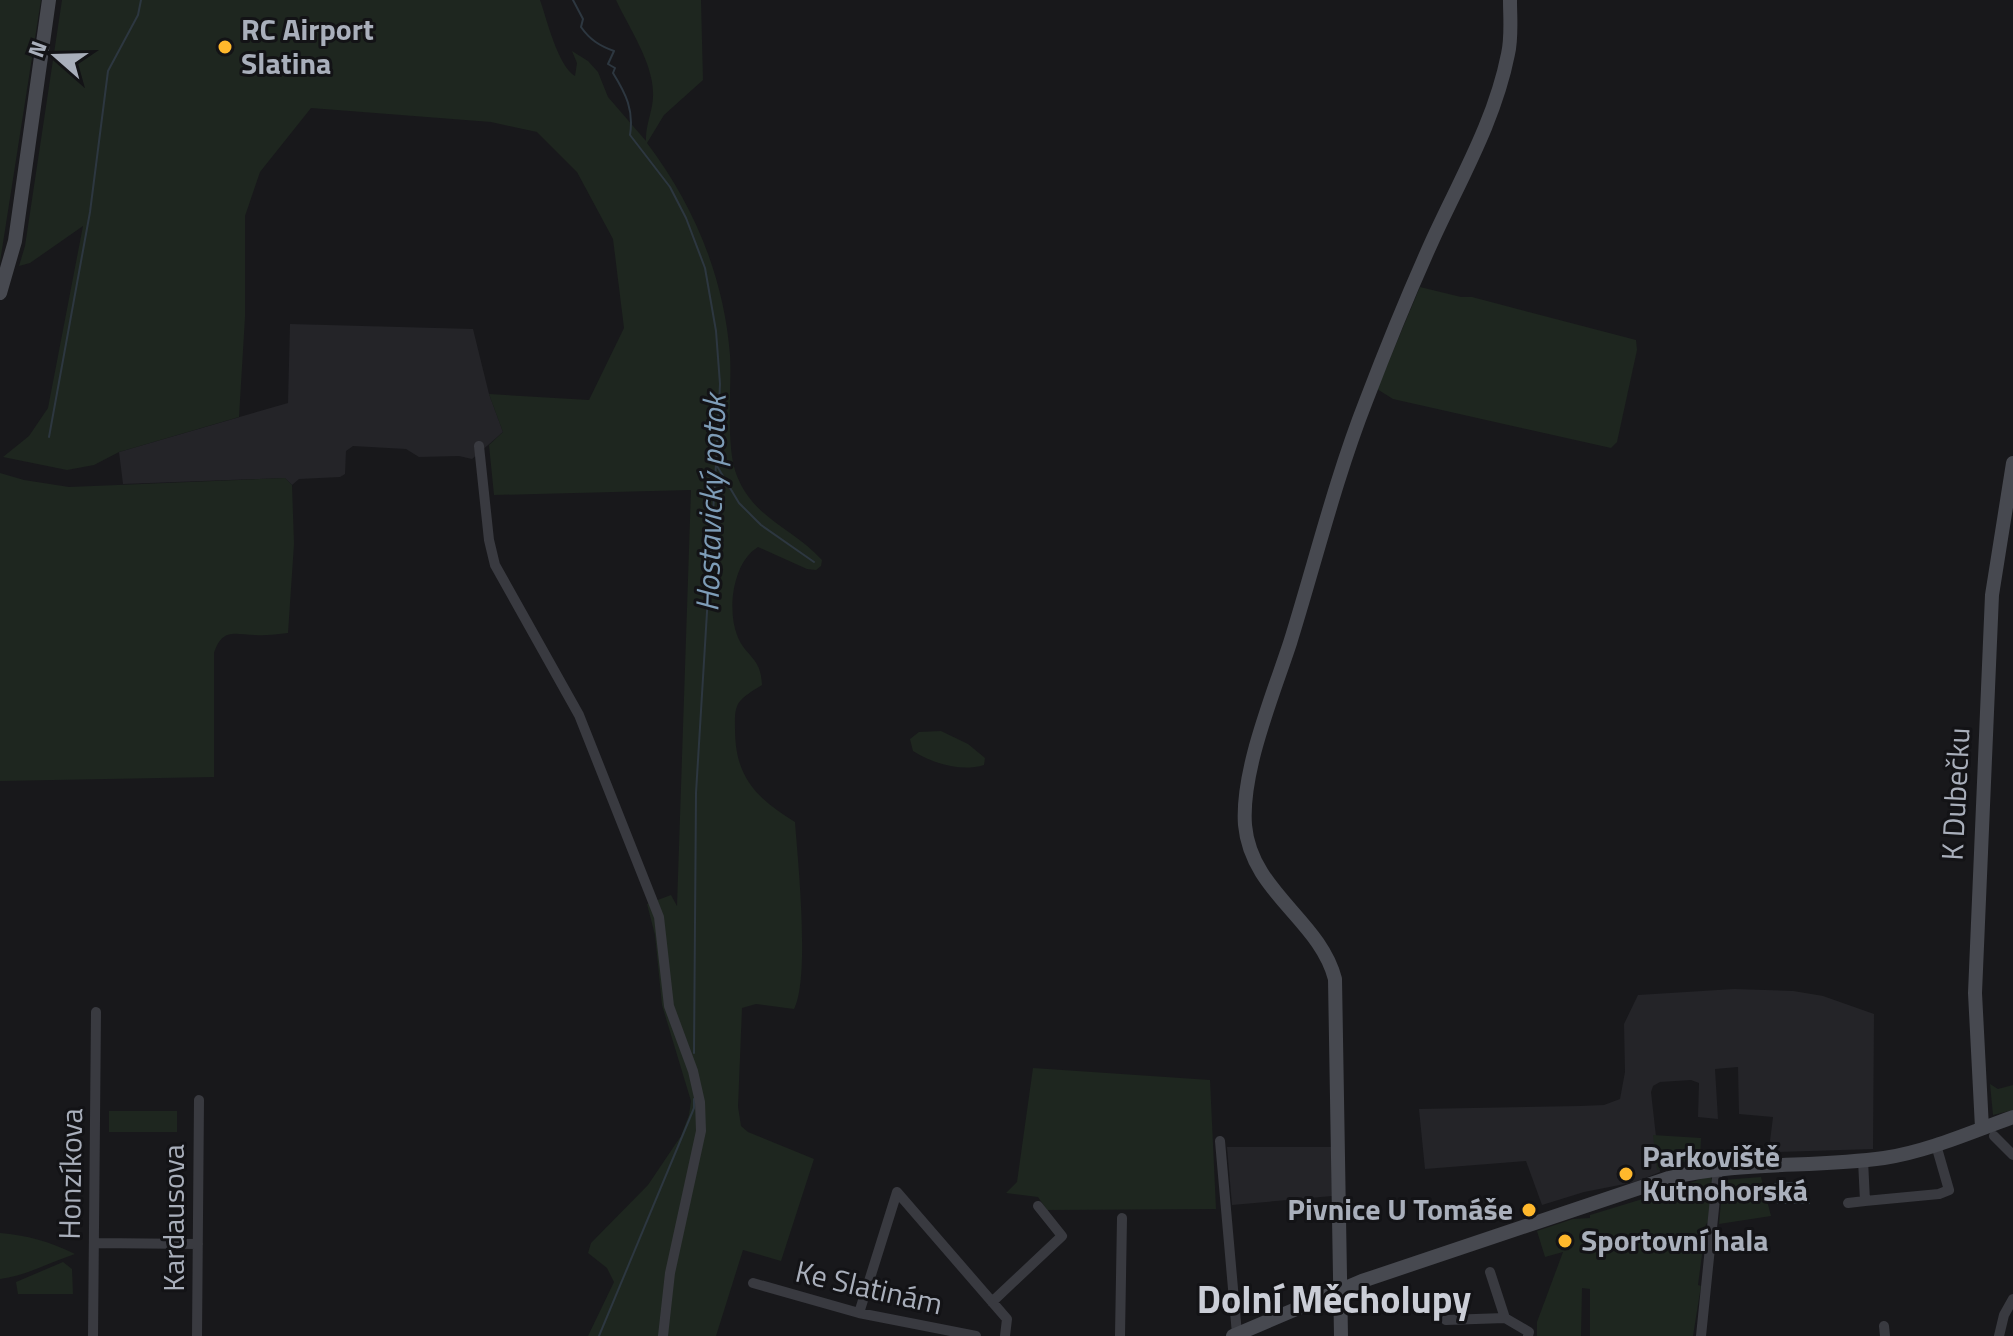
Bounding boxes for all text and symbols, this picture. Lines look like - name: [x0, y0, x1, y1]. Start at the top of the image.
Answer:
- place label: RC Airport Slatina: [241, 6, 374, 86]
- north arrow: [16, 16, 96, 96]
- text: N: [19, 36, 56, 62]
- marker: RC Airport Slatina: [216, 38, 234, 56]
- water label: Hostavický potok: [682, 390, 738, 612]
- street label: K Dubečku: [1929, 726, 1981, 862]
- street label: Honzíkova: [46, 1108, 94, 1240]
- place label: Parkoviště Kutnohorská: [1642, 1133, 1808, 1213]
- street label: Kardausova: [150, 1144, 196, 1292]
- marker: Parkoviště Kutnohorská: [1617, 1165, 1635, 1183]
- place label: Pivnice U Tomáše: [1287, 1186, 1513, 1232]
- marker: Pivnice U Tomáše: [1520, 1201, 1538, 1219]
- place label: Sportovní hala: [1581, 1217, 1769, 1263]
- marker: Sportovní hala: [1556, 1232, 1574, 1250]
- street label: Ke Slatinám: [791, 1248, 947, 1326]
- district label: Dolní Měcholupy: [1197, 1270, 1471, 1328]

